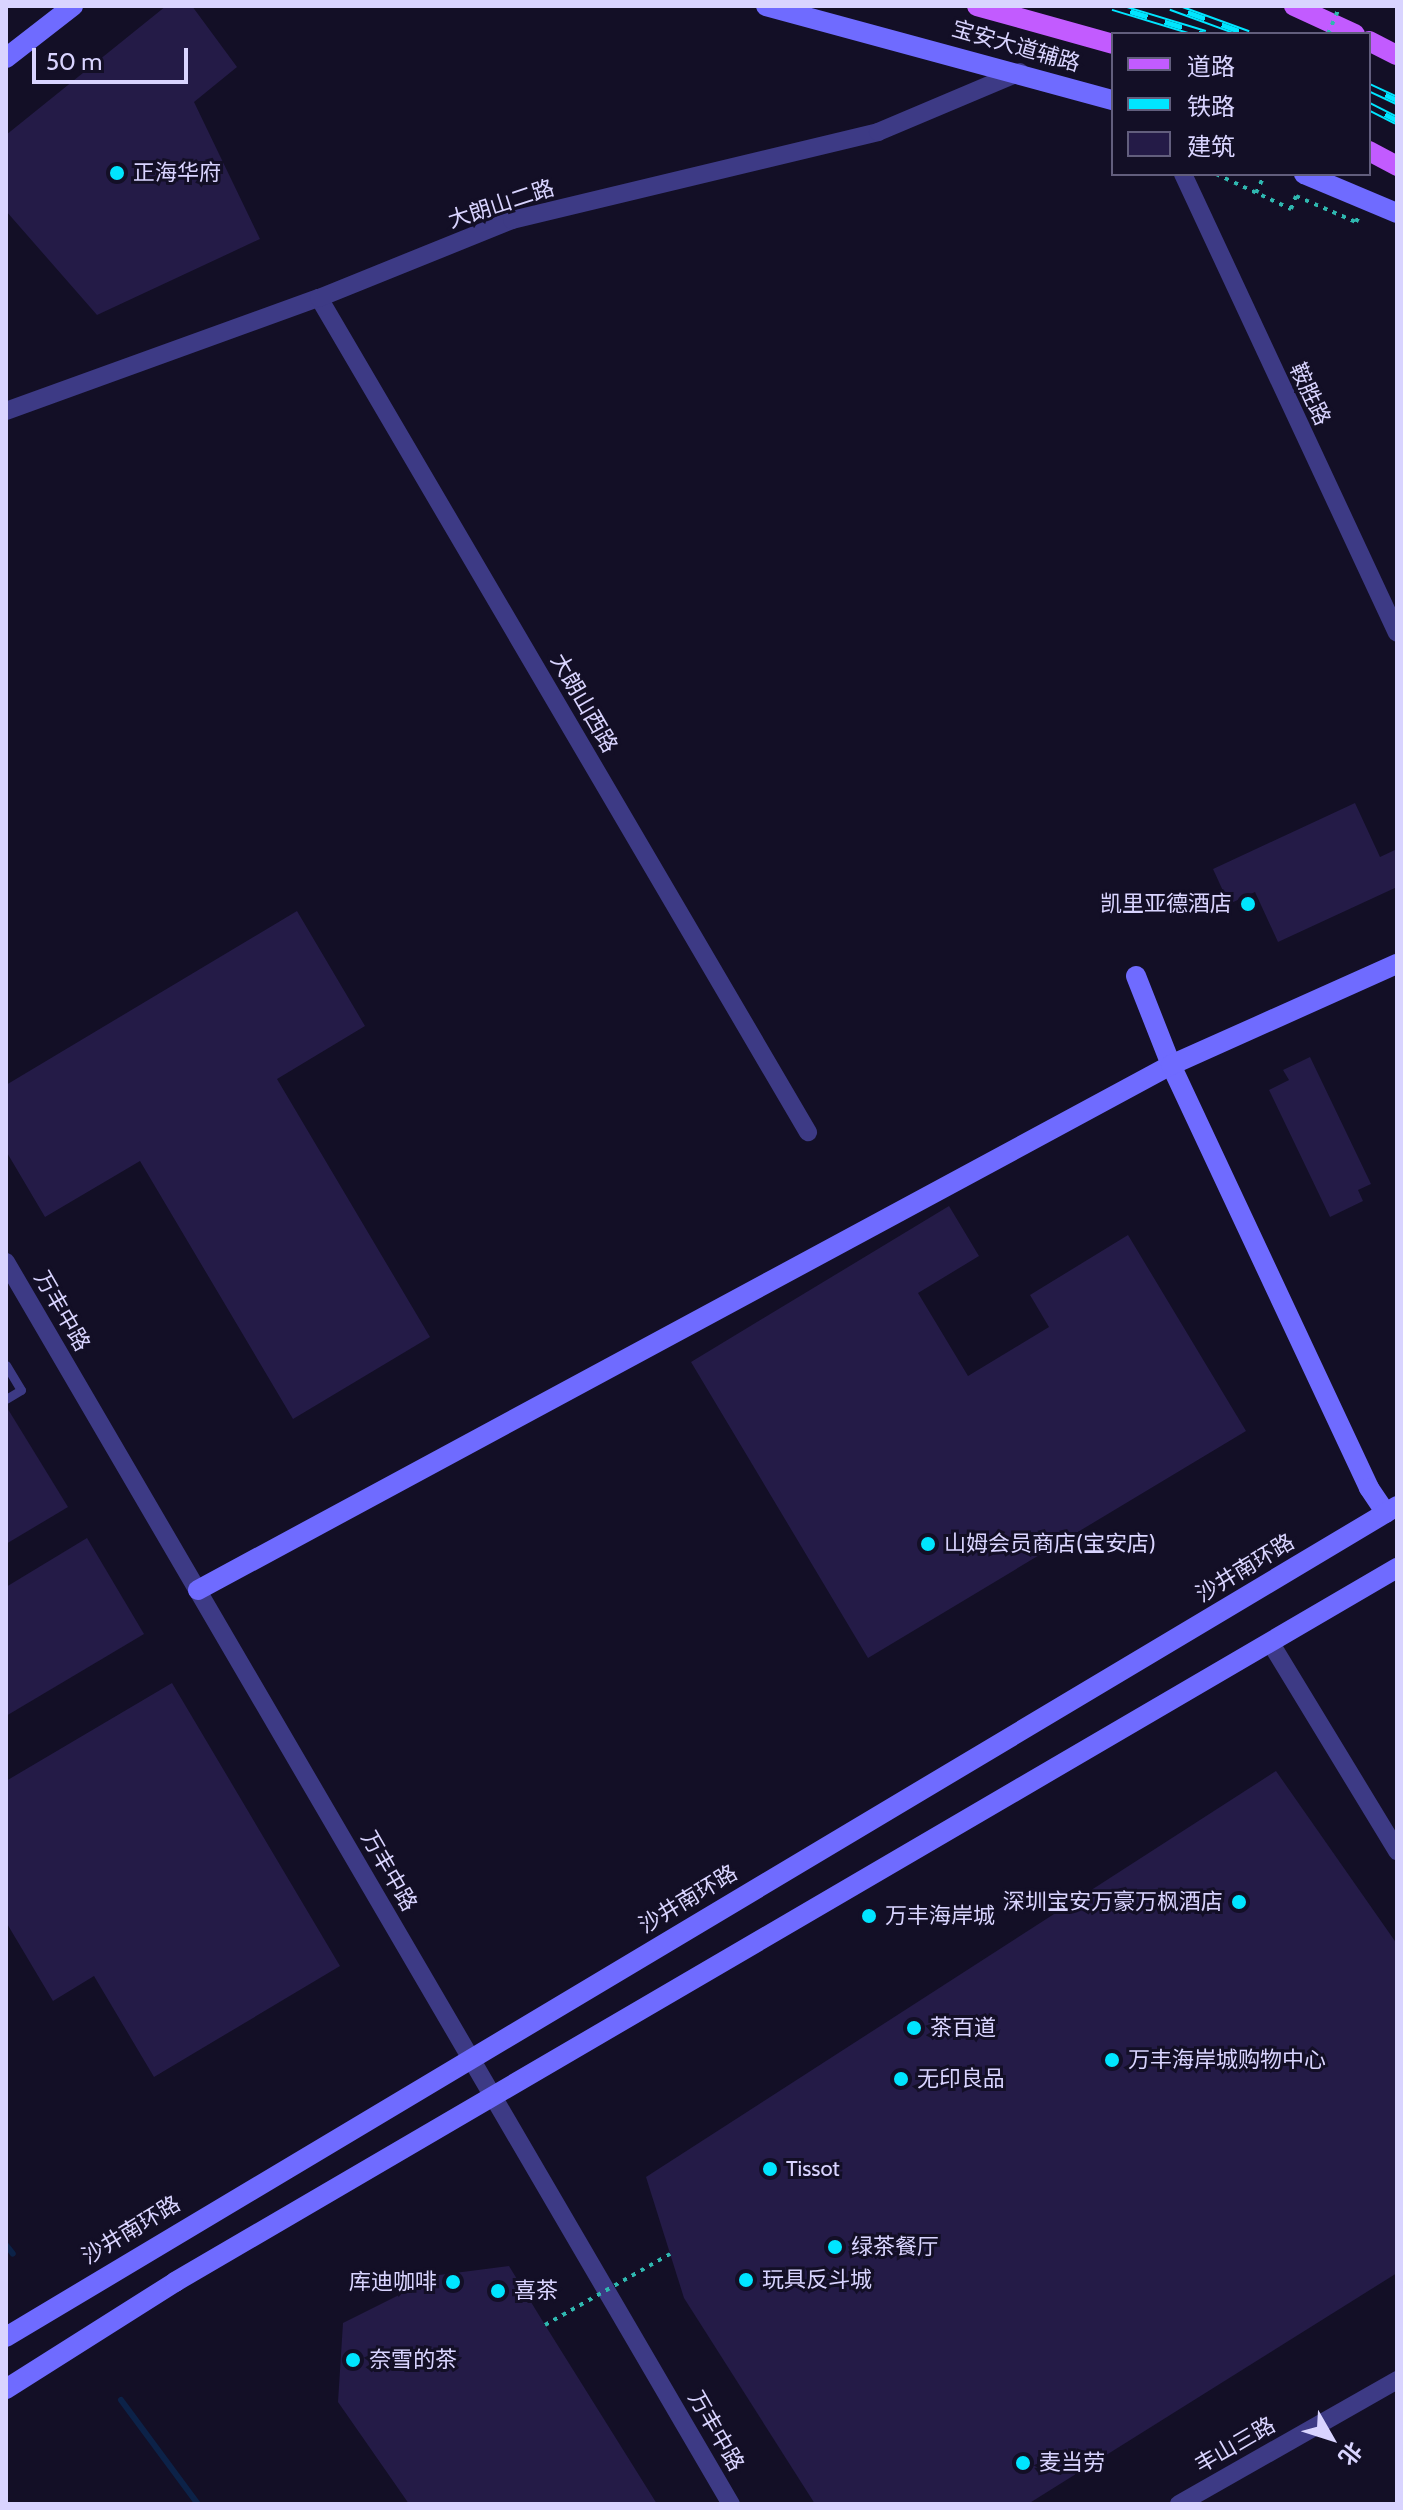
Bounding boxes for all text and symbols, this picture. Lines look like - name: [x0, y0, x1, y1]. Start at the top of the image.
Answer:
- street label: 宝安大道辅路: [949, 15, 1083, 77]
- scale bar: [36, 32, 192, 82]
- legend: [1111, 32, 1371, 176]
- text: 50 m: [46, 47, 102, 76]
- text: 道路: [1187, 52, 1235, 81]
- text: 铁路: [1187, 92, 1235, 121]
- text: 建筑: [1187, 132, 1235, 161]
- place label: 正海华府: [133, 160, 221, 186]
- marker: 正海华府: [108, 164, 126, 182]
- street label: 大朗山二路: [445, 174, 557, 234]
- street label: 鞍胜路: [1284, 359, 1336, 429]
- street label: 大朗山西路: [545, 649, 623, 757]
- place label: 凯里亚德酒店: [1100, 891, 1232, 917]
- marker: 凯里亚德酒店: [1239, 895, 1257, 913]
- street label: 万丰中路: [29, 1266, 95, 1356]
- street label: 沙井南环路: [1191, 1528, 1299, 1608]
- place label: 山姆会员商店(宝安店): [944, 1531, 1156, 1557]
- marker: 山姆会员商店(宝安店): [919, 1535, 937, 1553]
- street label: 万丰中路: [356, 1826, 422, 1916]
- street label: 沙井南环路: [634, 1859, 742, 1939]
- place label: 深圳宝安万豪万枫酒店: [1003, 1889, 1223, 1915]
- marker: 深圳宝安万豪万枫酒店: [1230, 1893, 1248, 1911]
- place label: 万丰海岸城: [885, 1903, 995, 1929]
- marker: 万丰海岸城: [860, 1907, 878, 1925]
- place label: 茶百道: [930, 2015, 996, 2041]
- marker: 茶百道: [905, 2019, 923, 2037]
- place label: 万丰海岸城购物中心: [1128, 2047, 1326, 2073]
- marker: 万丰海岸城购物中心: [1103, 2051, 1121, 2069]
- place label: 无印良品: [917, 2066, 1005, 2092]
- marker: 无印良品: [892, 2070, 910, 2088]
- place label: Tissot: [786, 2156, 840, 2182]
- marker: Tissot: [761, 2160, 779, 2178]
- street label: 沙井南环路: [77, 2190, 185, 2270]
- place label: 绿茶餐厅: [851, 2234, 939, 2260]
- marker: 绿茶餐厅: [826, 2238, 844, 2256]
- place label: 玩具反斗城: [762, 2267, 872, 2293]
- place label: 库迪咖啡: [349, 2269, 437, 2295]
- marker: 玩具反斗城: [737, 2271, 755, 2289]
- marker: 库迪咖啡: [444, 2273, 462, 2291]
- place label: 喜茶: [514, 2278, 558, 2304]
- marker: 喜茶: [489, 2282, 507, 2300]
- place label: 奈雪的茶: [369, 2347, 457, 2373]
- marker: 奈雪的茶: [344, 2351, 362, 2369]
- street label: 万丰中路: [683, 2386, 749, 2476]
- north arrow: [1291, 2398, 1371, 2478]
- street label: 丰山三路: [1190, 2412, 1280, 2478]
- text: 北: [1333, 2436, 1367, 2470]
- place label: 麦当劳: [1039, 2450, 1105, 2476]
- marker: 麦当劳: [1014, 2454, 1032, 2472]

